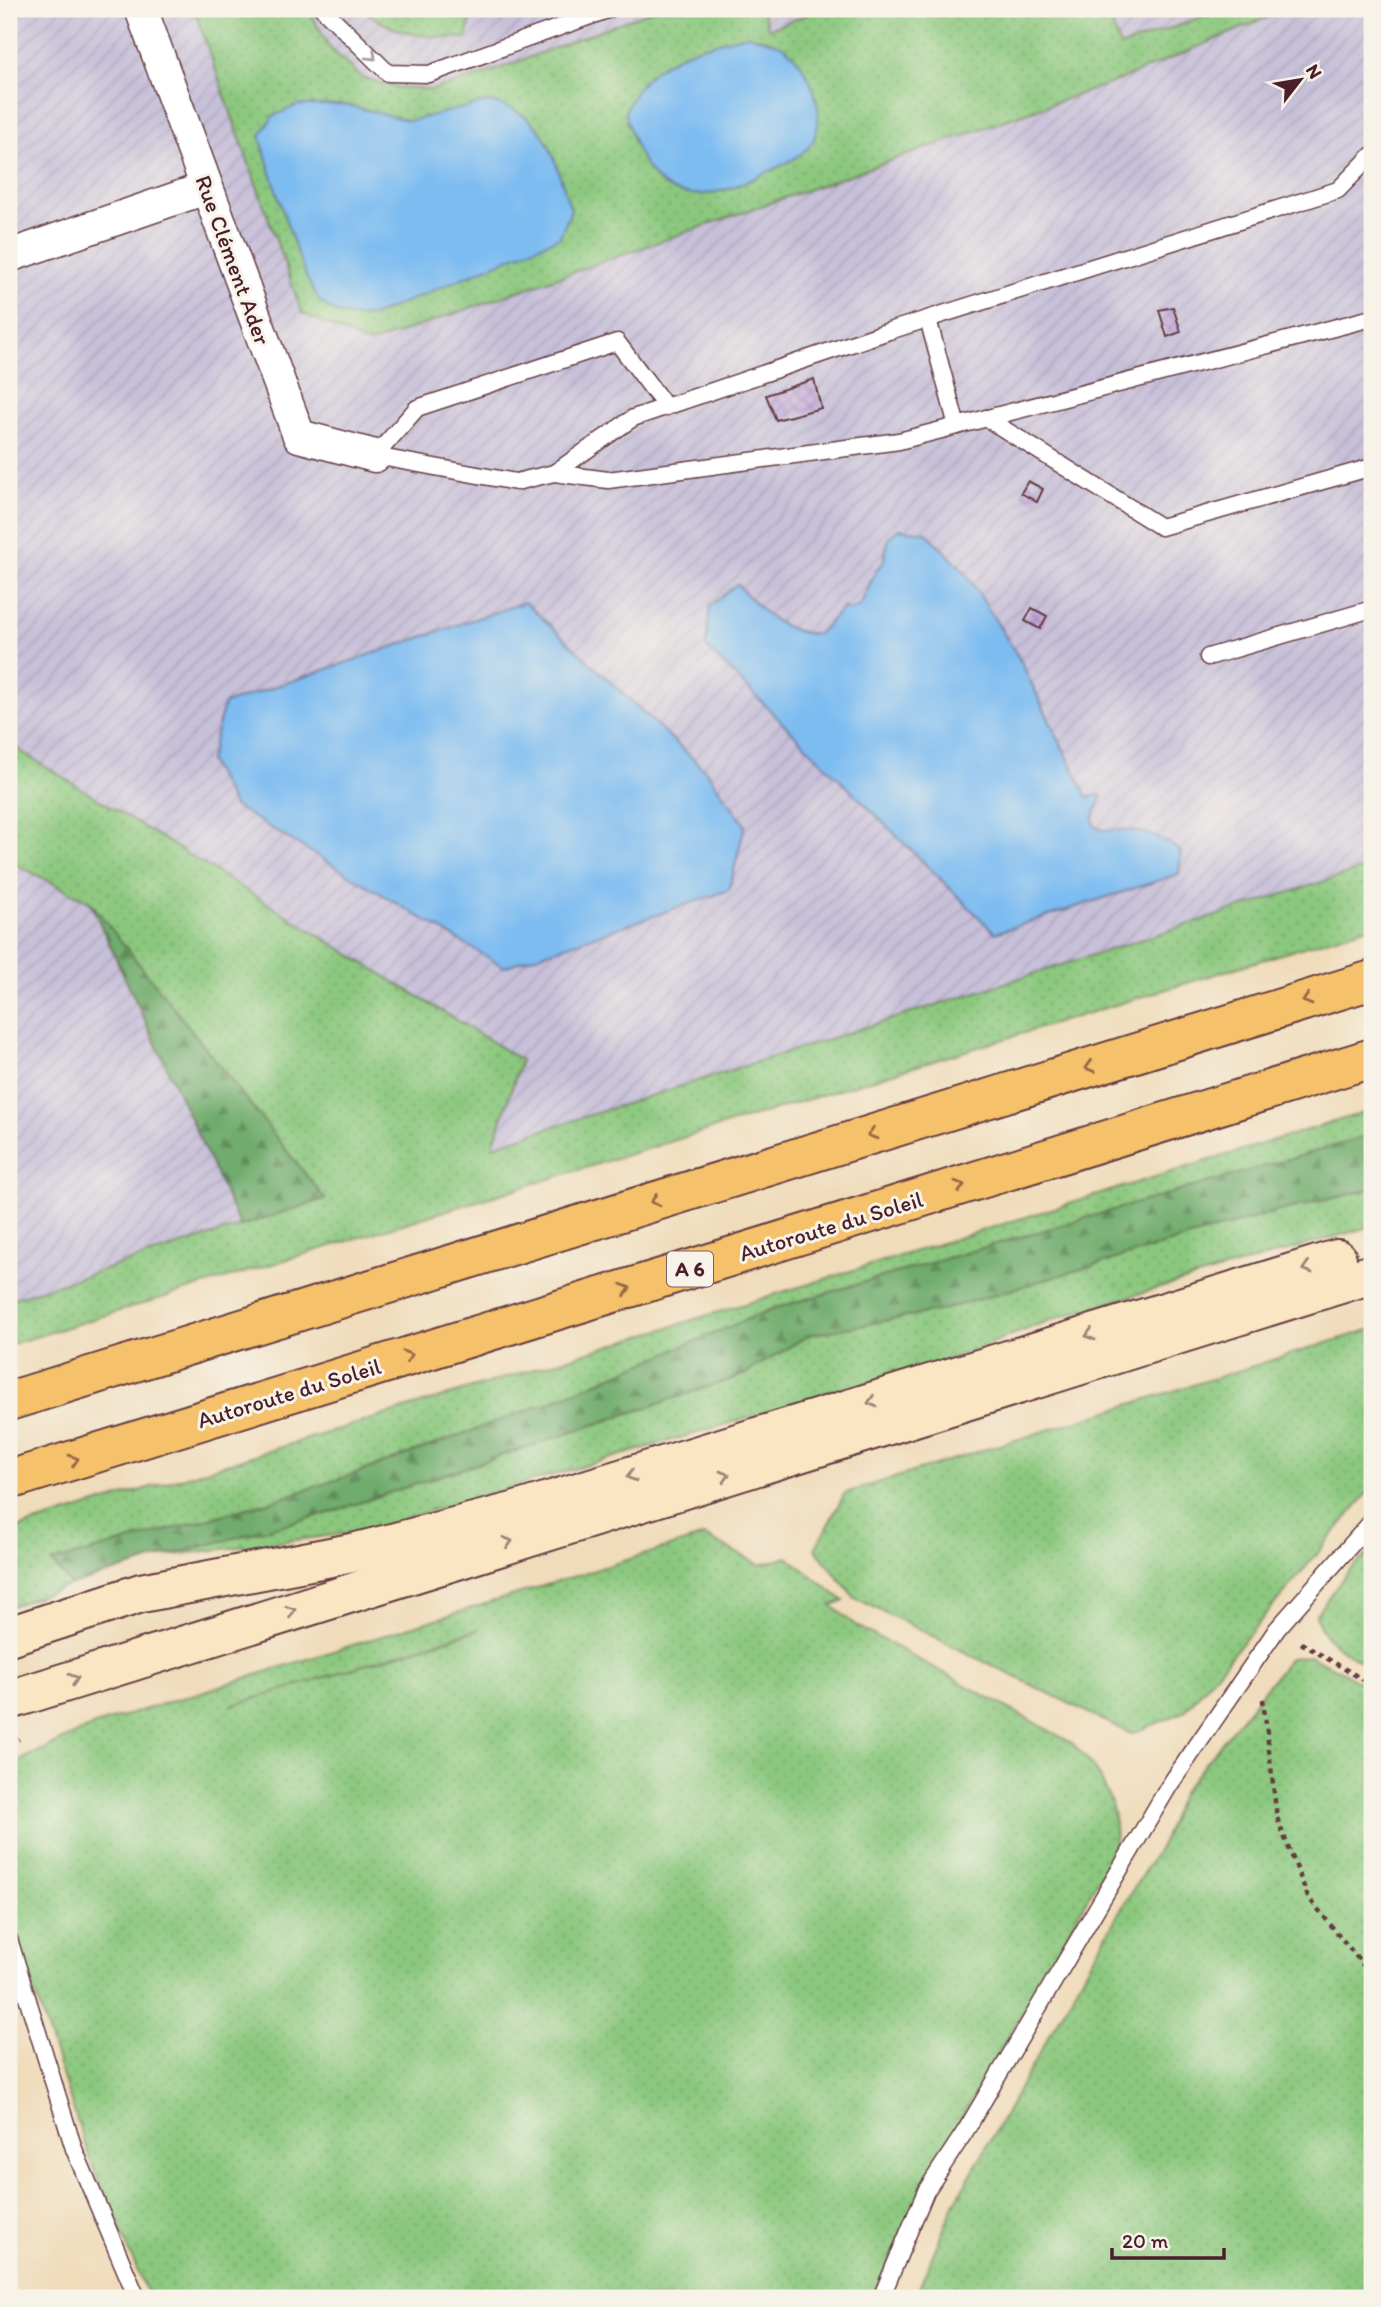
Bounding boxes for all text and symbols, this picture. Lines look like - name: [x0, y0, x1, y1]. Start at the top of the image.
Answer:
- north arrow: [1266, 46, 1336, 116]
- one-way arrow: [364, 48, 377, 61]
- text: N: [1301, 60, 1327, 83]
- street label: Rue Clément Ader: [189, 171, 277, 349]
- one-way arrow: [1301, 992, 1314, 1006]
- one-way arrow: [1084, 1059, 1096, 1074]
- one-way arrow: [867, 1126, 879, 1141]
- one-way arrow: [954, 1179, 966, 1194]
- street label: Autoroute du Soleil: [736, 1185, 927, 1267]
- one-way arrow: [649, 1193, 661, 1208]
- road number: A 6: [667, 1252, 713, 1286]
- one-way arrow: [1301, 1260, 1314, 1274]
- one-way arrow: [619, 1283, 631, 1297]
- one-way arrow: [1084, 1327, 1096, 1341]
- one-way arrow: [402, 1350, 414, 1365]
- street label: Autoroute du Soleil: [194, 1352, 385, 1434]
- one-way arrow: [866, 1393, 878, 1408]
- one-way arrow: [68, 1453, 80, 1468]
- one-way arrow: [626, 1467, 638, 1482]
- one-way arrow: [719, 1469, 731, 1484]
- one-way arrow: [502, 1536, 514, 1551]
- one-way arrow: [284, 1604, 296, 1619]
- one-way arrow: [67, 1673, 80, 1687]
- scale bar: [1112, 2216, 1224, 2260]
- text: 20 m: [1122, 2228, 1169, 2253]

